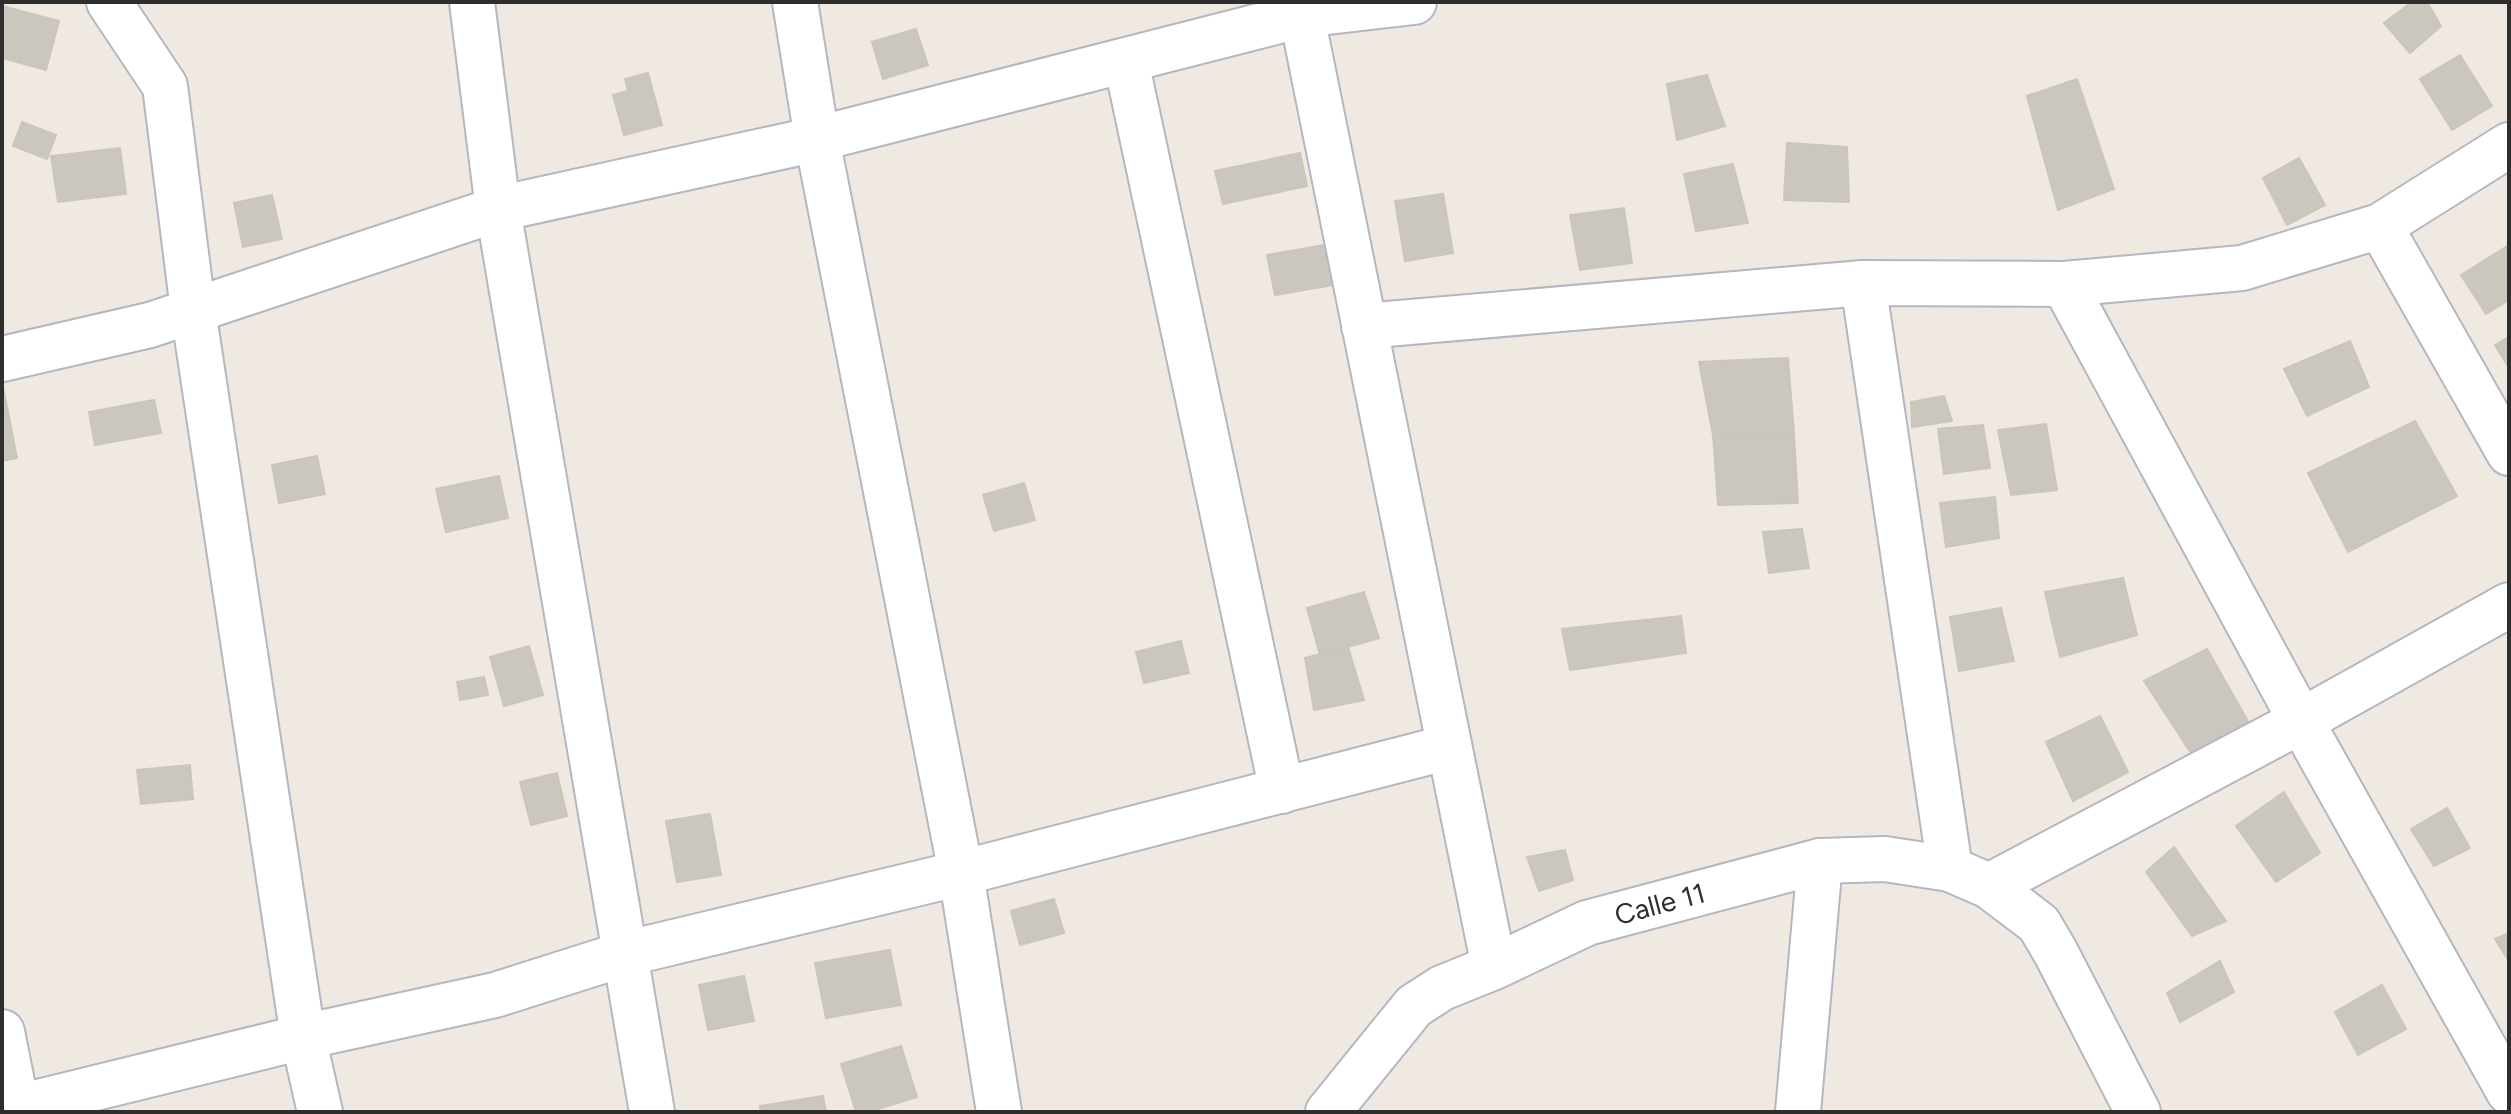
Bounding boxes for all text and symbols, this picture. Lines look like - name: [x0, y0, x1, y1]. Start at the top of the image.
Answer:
- street label: Calle 11: [1611, 875, 1709, 932]

